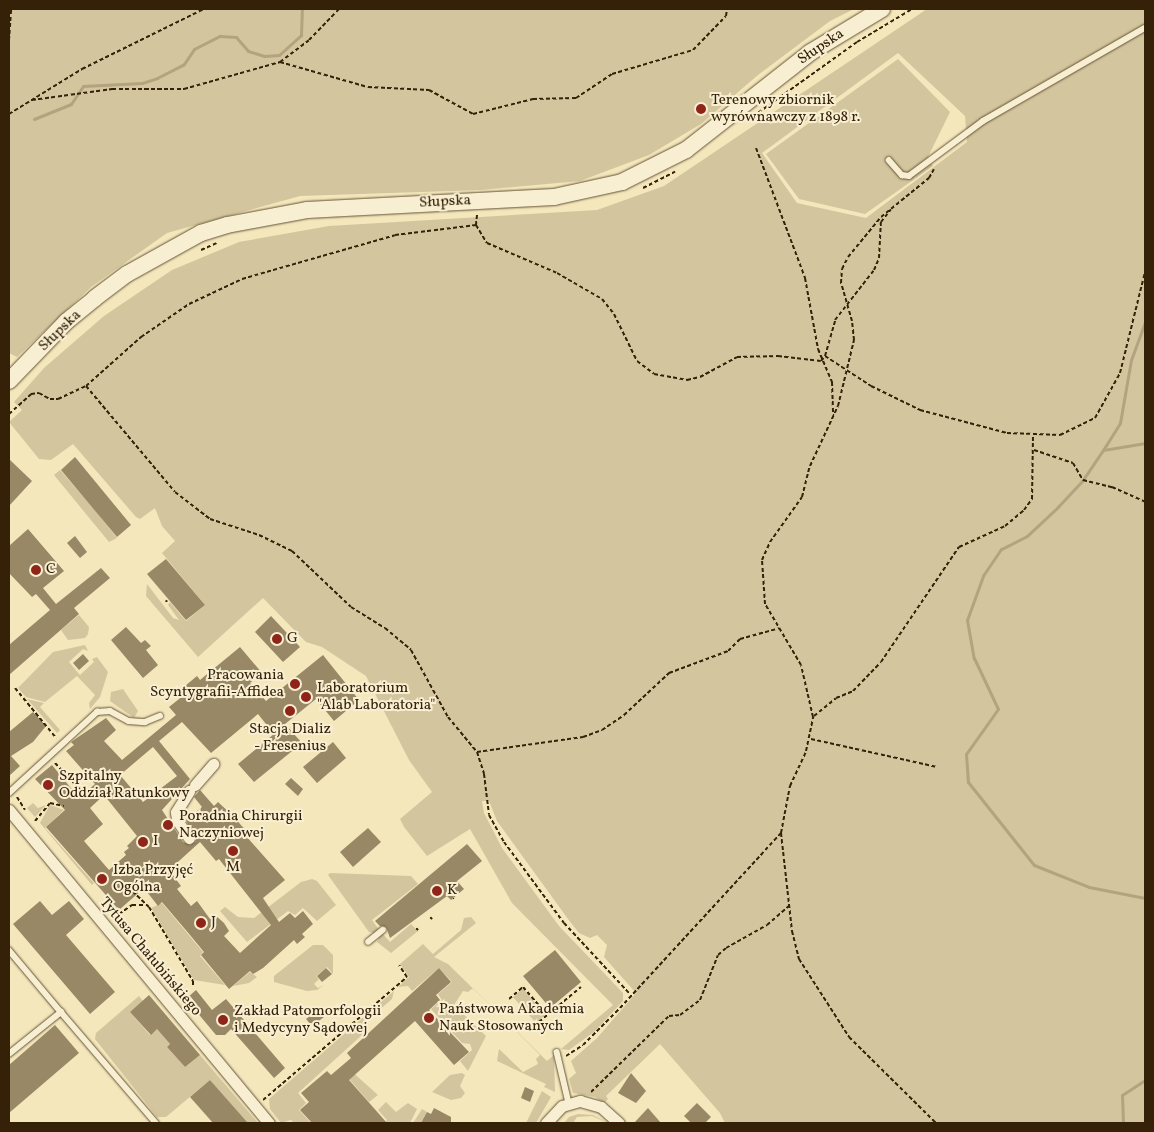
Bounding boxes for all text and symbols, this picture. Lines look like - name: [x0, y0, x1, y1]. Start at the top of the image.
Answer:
- street label: Słupska: [794, 25, 848, 69]
- place label: Terenowy zbiornik wyrównawczy z 1898 r.: [711, 91, 861, 126]
- marker: Terenowy zbiornik wyrównawczy z 1898 r.: [695, 103, 707, 115]
- street label: Słupska: [419, 192, 471, 212]
- street label: Słupska: [35, 307, 85, 355]
- place label: C: [46, 561, 56, 579]
- marker: C: [30, 564, 42, 576]
- place label: G: [287, 630, 298, 648]
- marker: G: [271, 633, 283, 645]
- place label: Pracowania Scyntygrafii-Affidea: [150, 666, 284, 701]
- marker: Pracowania Scyntygrafii-Affidea: [288, 677, 302, 691]
- place label: Laboratorium "Alab Laboratoria": [317, 679, 435, 714]
- marker: Laboratorium "Alab Laboratoria": [299, 690, 313, 704]
- marker: Stacja Dializ - Fresenius: [283, 704, 297, 718]
- place label: Stacja Dializ - Fresenius: [249, 720, 331, 755]
- place label: Szpitalny Oddział Ratunkowy: [59, 767, 190, 802]
- marker: Szpitalny Oddział Ratunkowy: [41, 778, 55, 792]
- place label: Poradnia Chirurgii Naczyniowej: [179, 807, 303, 842]
- marker: Poradnia Chirurgii Naczyniowej: [161, 818, 175, 832]
- place label: I: [153, 833, 158, 851]
- marker: I: [137, 836, 149, 848]
- marker: M: [227, 845, 239, 857]
- place label: M: [226, 859, 240, 877]
- place label: Izba Przyjęć Ogólna: [113, 861, 193, 896]
- marker: Izba Przyjęć Ogólna: [95, 872, 109, 886]
- place label: K: [447, 882, 457, 900]
- marker: K: [431, 885, 443, 897]
- street label: Tytusa Chałubińskiego: [95, 894, 205, 1020]
- place label: J: [211, 914, 216, 932]
- marker: J: [195, 917, 207, 929]
- place label: Państwowa Akademia Nauk Stosowanych: [439, 1000, 584, 1035]
- place label: Zakład Patomorfologii i Medycyny Sądowej: [234, 1002, 381, 1037]
- marker: Państwowa Akademia Nauk Stosowanych: [423, 1012, 435, 1024]
- marker: Zakład Patomorfologii i Medycyny Sądowej: [216, 1013, 230, 1027]

